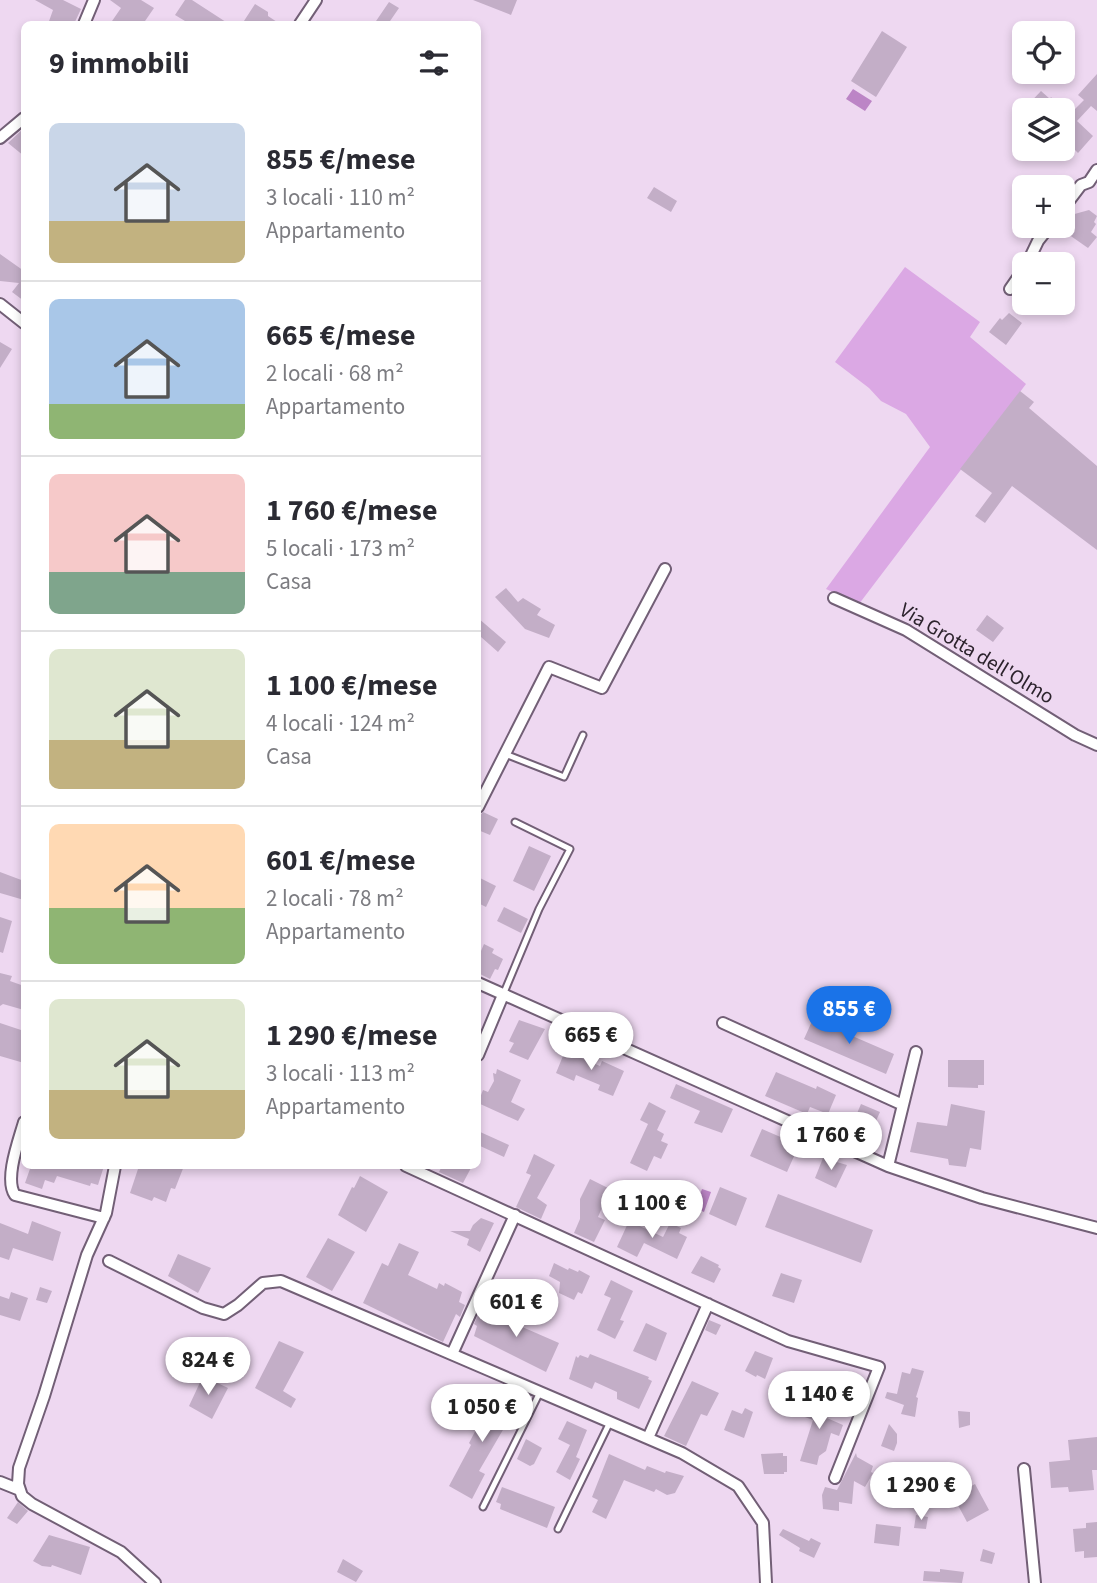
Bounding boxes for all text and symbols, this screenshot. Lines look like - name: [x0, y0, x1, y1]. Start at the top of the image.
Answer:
- map controls: [1012, 21, 1075, 315]
- button: locate: [1012, 21, 1075, 84]
- text: 9 immobili: [49, 42, 190, 85]
- icon: filters: [415, 44, 453, 82]
- button: layers: [1012, 98, 1075, 161]
- text: 855 €/mese: [266, 138, 416, 181]
- icon: home: [105, 151, 189, 235]
- button: +: [1012, 175, 1075, 238]
- text: 3 locali · 110 m²: [266, 181, 415, 214]
- text: Appartamento: [266, 214, 405, 247]
- button: −: [1012, 252, 1075, 315]
- text: 665 €/mese: [266, 314, 416, 357]
- icon: home: [105, 327, 189, 411]
- text: 2 locali · 68 m²: [266, 357, 404, 390]
- text: Appartamento: [266, 390, 405, 423]
- text: 1 760 €/mese: [266, 489, 437, 532]
- icon: home: [105, 502, 189, 586]
- text: 5 locali · 173 m²: [266, 532, 415, 565]
- text: Casa: [266, 565, 312, 598]
- street label: Via Grotta dell'Olmo: [894, 595, 1060, 711]
- text: 1 100 €/mese: [266, 664, 437, 707]
- icon: home: [105, 677, 189, 761]
- text: 4 locali · 124 m²: [266, 707, 415, 740]
- text: Casa: [266, 740, 312, 773]
- text: 601 €/mese: [266, 839, 416, 882]
- icon: home: [105, 852, 189, 936]
- text: 2 locali · 78 m²: [266, 882, 404, 915]
- text: Appartamento: [266, 915, 405, 948]
- pin: 855 €: [800, 986, 898, 1046]
- text: 855 €: [822, 992, 876, 1025]
- pin: 665 €: [542, 1012, 640, 1072]
- text: 1 290 €/mese: [266, 1014, 437, 1057]
- text: 665 €: [564, 1018, 618, 1051]
- icon: home: [105, 1027, 189, 1111]
- text: 3 locali · 113 m²: [266, 1057, 415, 1090]
- text: Appartamento: [266, 1090, 405, 1123]
- pin: 1 760 €: [766, 1112, 896, 1172]
- text: 1 760 €: [796, 1118, 866, 1151]
- pin: 1 100 €: [587, 1180, 717, 1240]
- text: 1 100 €: [617, 1186, 687, 1219]
- pin: 601 €: [467, 1280, 565, 1339]
- text: 601 €: [489, 1285, 543, 1318]
- pin: 824 €: [159, 1338, 257, 1397]
- text: 824 €: [181, 1343, 235, 1376]
- pin: 1 140 €: [754, 1372, 884, 1431]
- text: 1 140 €: [784, 1377, 854, 1410]
- pin: 1 050 €: [417, 1384, 547, 1444]
- text: 1 050 €: [447, 1390, 517, 1423]
- pin: 1 290 €: [856, 1462, 986, 1522]
- text: 1 290 €: [886, 1468, 956, 1501]

